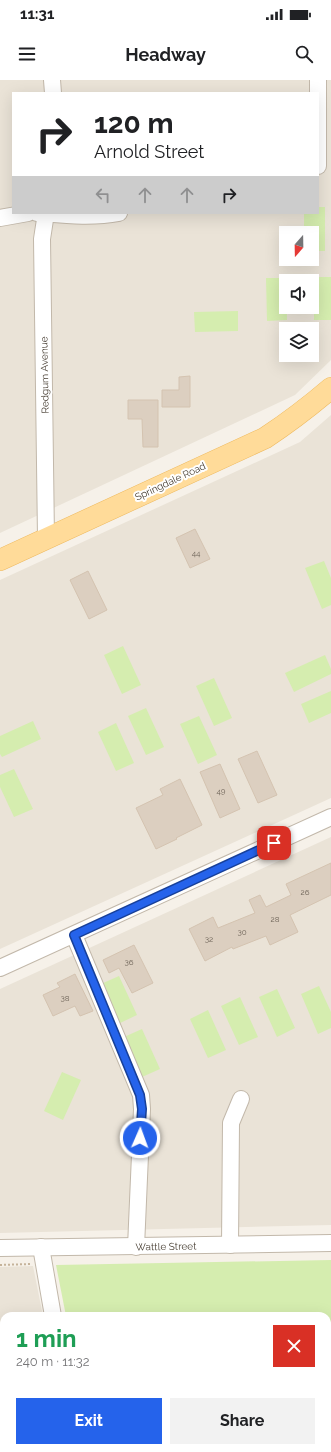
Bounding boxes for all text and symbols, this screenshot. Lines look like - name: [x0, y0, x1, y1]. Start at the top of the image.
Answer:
- text: 11:31: [20, 5, 54, 23]
- icon: menu: [16, 43, 38, 65]
- icon: search: [293, 43, 315, 65]
- text: Headway: [125, 44, 206, 65]
- text: 120 m: [94, 107, 174, 140]
- icon: right: [28, 108, 80, 160]
- text: Arnold Street: [94, 141, 204, 162]
- icon: left: [92, 184, 114, 206]
- icon: ahead: [134, 184, 156, 206]
- icon: ahead: [176, 184, 198, 206]
- icon: right: [218, 184, 240, 206]
- north arrow: [279, 226, 319, 266]
- map controls: [279, 226, 319, 362]
- button: sound: [279, 274, 319, 314]
- button: layers: [279, 322, 319, 362]
- street label: Redgum Avenue: [38, 336, 51, 414]
- street label: Springdale Road: [133, 460, 207, 503]
- house number: 44: [192, 548, 201, 558]
- house number: 49: [216, 786, 226, 796]
- pin: [257, 826, 291, 860]
- icon: arrive: [263, 832, 285, 854]
- house number: 26: [301, 887, 310, 897]
- house number: 28: [271, 914, 280, 924]
- house number: 30: [237, 927, 247, 937]
- house number: 32: [205, 934, 213, 944]
- house number: 36: [124, 957, 134, 967]
- house number: 38: [60, 993, 70, 1003]
- position arrow: [119, 1117, 161, 1159]
- street label: Wattle Street: [135, 1240, 197, 1253]
- text: 1 min: [16, 1324, 77, 1353]
- button: close: [273, 1325, 315, 1367]
- text: 240 m · 11:32: [16, 1354, 89, 1369]
- button: Exit: [16, 1398, 162, 1444]
- button: Share: [170, 1398, 315, 1444]

